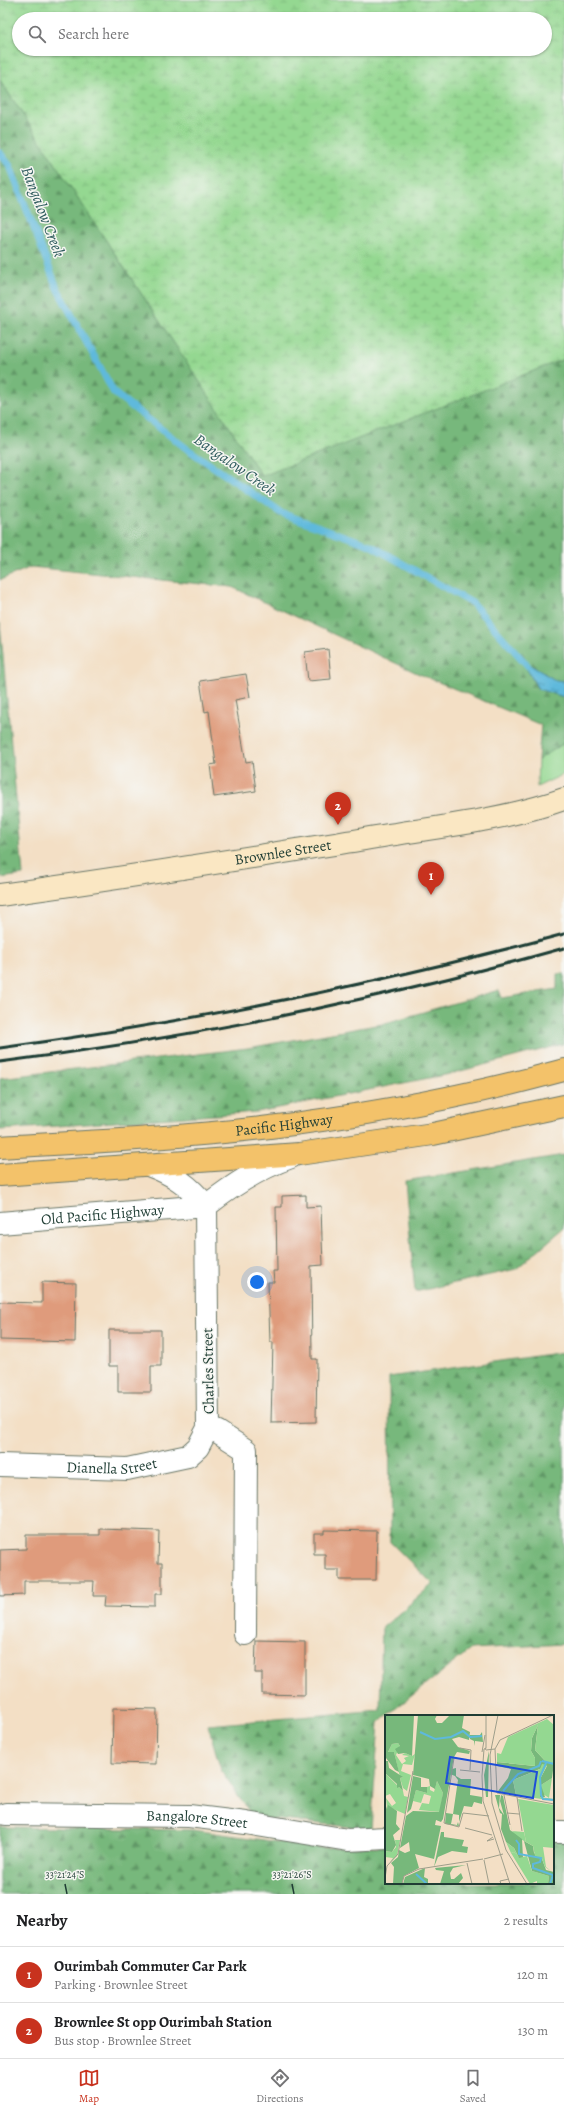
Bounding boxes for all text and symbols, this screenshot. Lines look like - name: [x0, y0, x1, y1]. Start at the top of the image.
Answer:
- search box: [12, 12, 552, 56]
- icon: search: [26, 23, 48, 45]
- text: Search here: [58, 24, 129, 44]
- water label: Bangalow Creek: [16, 164, 70, 260]
- water label: Bangalow Creek: [190, 429, 280, 501]
- pin: 2: [325, 792, 351, 825]
- street label: Brownlee Street: [233, 835, 333, 870]
- pin: 1: [418, 862, 444, 895]
- street label: Pacific Highway: [234, 1109, 335, 1141]
- street label: Old Pacific Highway: [40, 1199, 165, 1230]
- your location: [247, 1272, 267, 1292]
- street label: Charles Street: [197, 1328, 219, 1414]
- street label: Dianella Street: [66, 1453, 159, 1479]
- inset map: [385, 1715, 554, 1884]
- street label: Bangalore Street: [146, 1806, 249, 1833]
- text: 33°21'24"S: [46, 1868, 84, 1881]
- text: 33°21'26"S: [273, 1868, 311, 1881]
- text: Nearby: [16, 1909, 67, 1932]
- text: 2 results: [504, 1912, 548, 1929]
- text: Ourimbah Commuter Car Park: [54, 1956, 247, 1976]
- text: 1: [27, 1966, 31, 1983]
- text: 120 m: [517, 1966, 548, 1983]
- text: Parking · Brownlee Street: [54, 1976, 188, 1993]
- text: Brownlee St opp Ourimbah Station: [54, 2012, 272, 2032]
- text: 2: [26, 2022, 32, 2039]
- text: 130 m: [518, 2022, 548, 2039]
- text: Bus stop · Brownlee Street: [54, 2032, 192, 2049]
- tab: Map: [78, 2067, 100, 2106]
- tab: Directions: [256, 2067, 304, 2106]
- tab: Saved: [460, 2067, 486, 2106]

